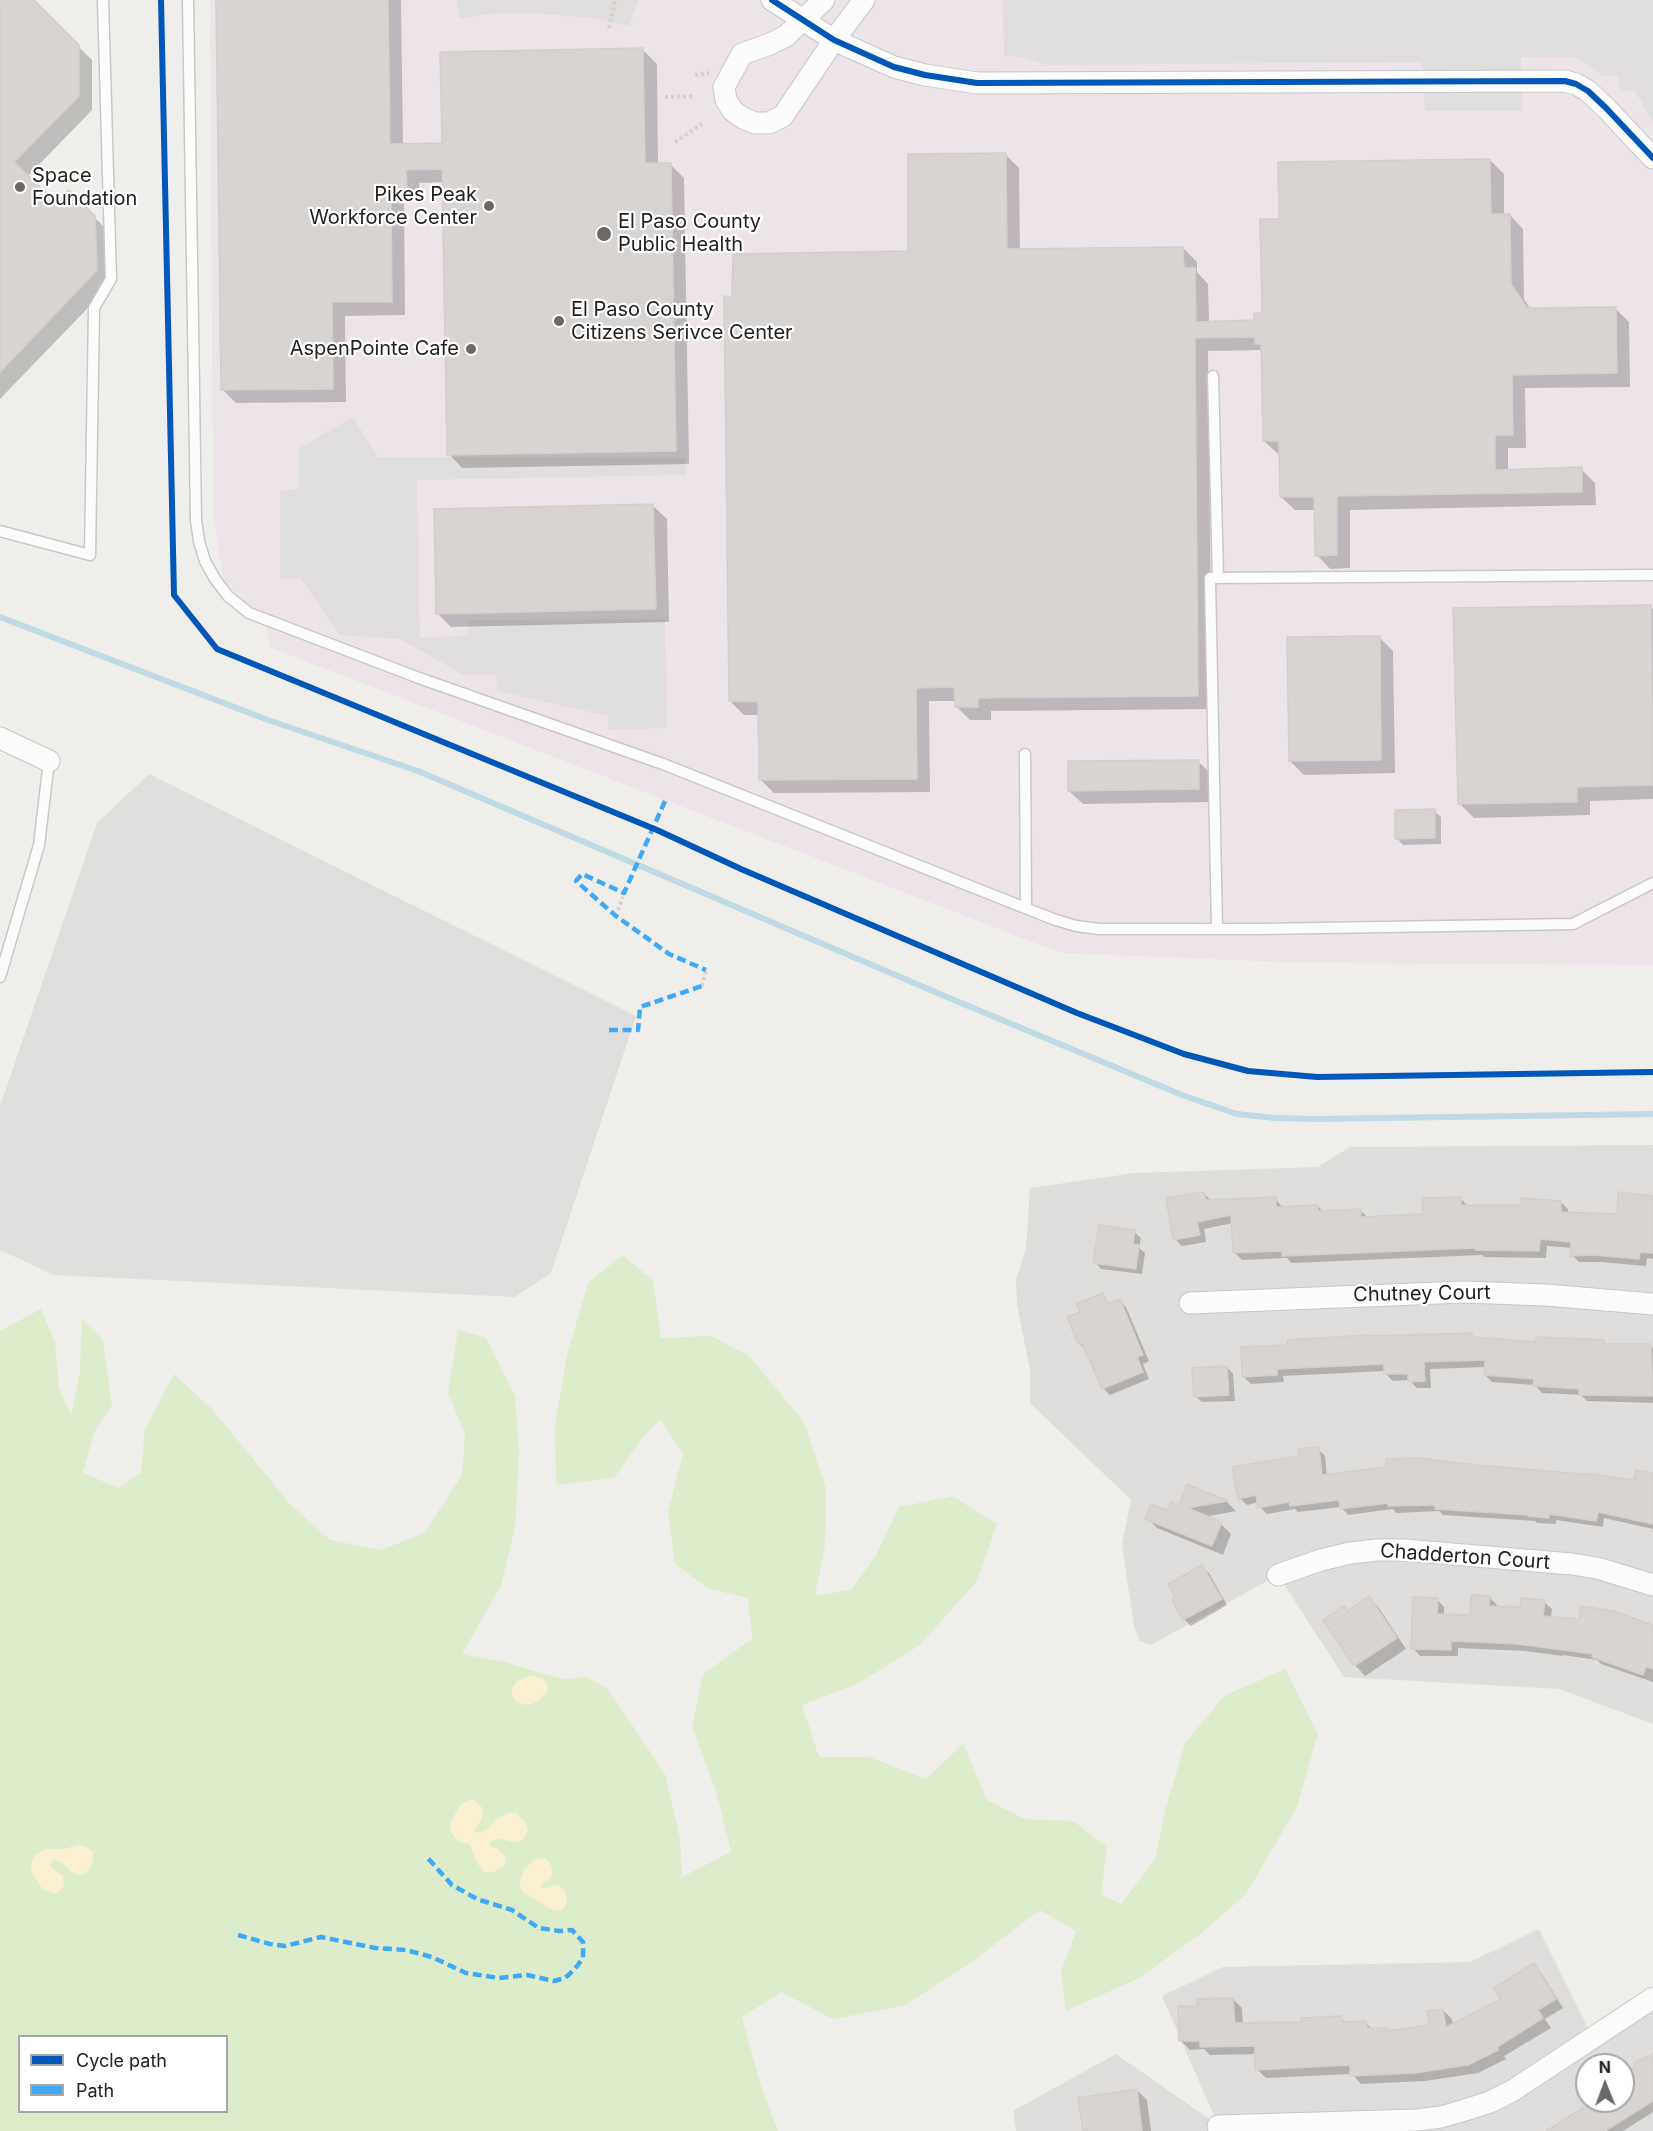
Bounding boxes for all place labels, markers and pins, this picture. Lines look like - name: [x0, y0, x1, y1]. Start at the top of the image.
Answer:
- place label: Space Foundation: [32, 164, 137, 211]
- marker: Space Foundation: [13, 180, 27, 194]
- place label: Pikes Peak Workforce Center: [309, 183, 477, 230]
- marker: Pikes Peak Workforce Center: [482, 199, 496, 213]
- place label: El Paso County Public Health: [618, 210, 761, 257]
- marker: El Paso County Public Health: [595, 225, 613, 243]
- place label: El Paso County Citizens Serivce Center: [571, 298, 793, 345]
- marker: El Paso County Citizens Serivce Center: [552, 314, 566, 328]
- place label: AspenPointe Cafe: [290, 337, 459, 361]
- marker: AspenPointe Cafe: [464, 342, 478, 356]

